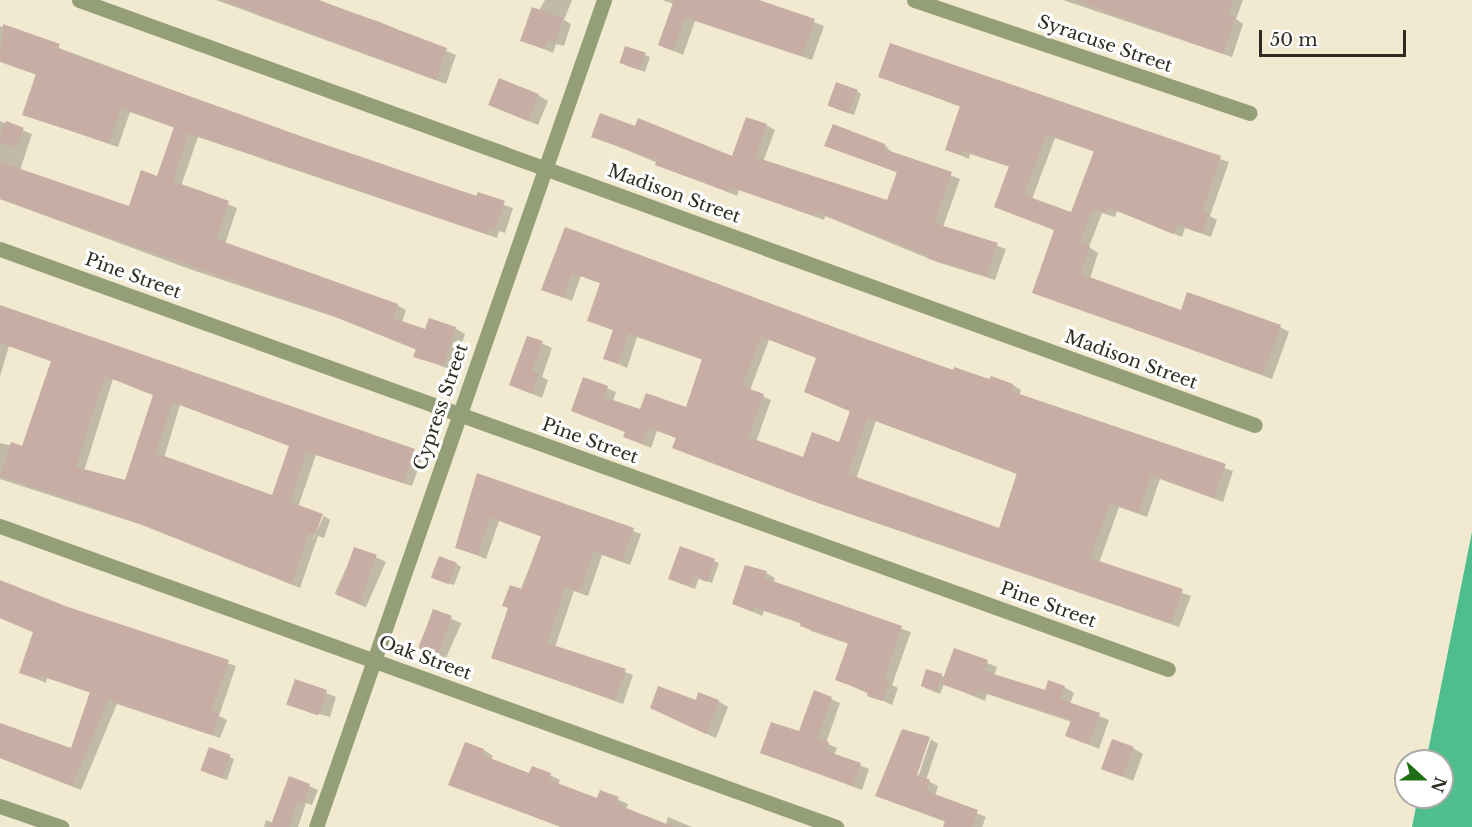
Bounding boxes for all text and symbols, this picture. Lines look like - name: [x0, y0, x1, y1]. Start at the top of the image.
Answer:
- street label: Syracuse Street: [1035, 11, 1175, 77]
- scale bar: [1262, 18, 1409, 56]
- text: 50 m: [1270, 29, 1318, 51]
- street label: Madison Street: [605, 160, 743, 228]
- street label: Pine Street: [82, 249, 184, 303]
- street label: Madison Street: [1062, 326, 1200, 394]
- street label: Cypress Street: [409, 341, 473, 473]
- street label: Pine Street: [539, 414, 641, 468]
- street label: Pine Street: [997, 578, 1099, 632]
- street label: Oak Street: [376, 631, 474, 685]
- north arrow: [1394, 749, 1454, 809]
- text: N: [1427, 774, 1451, 795]

